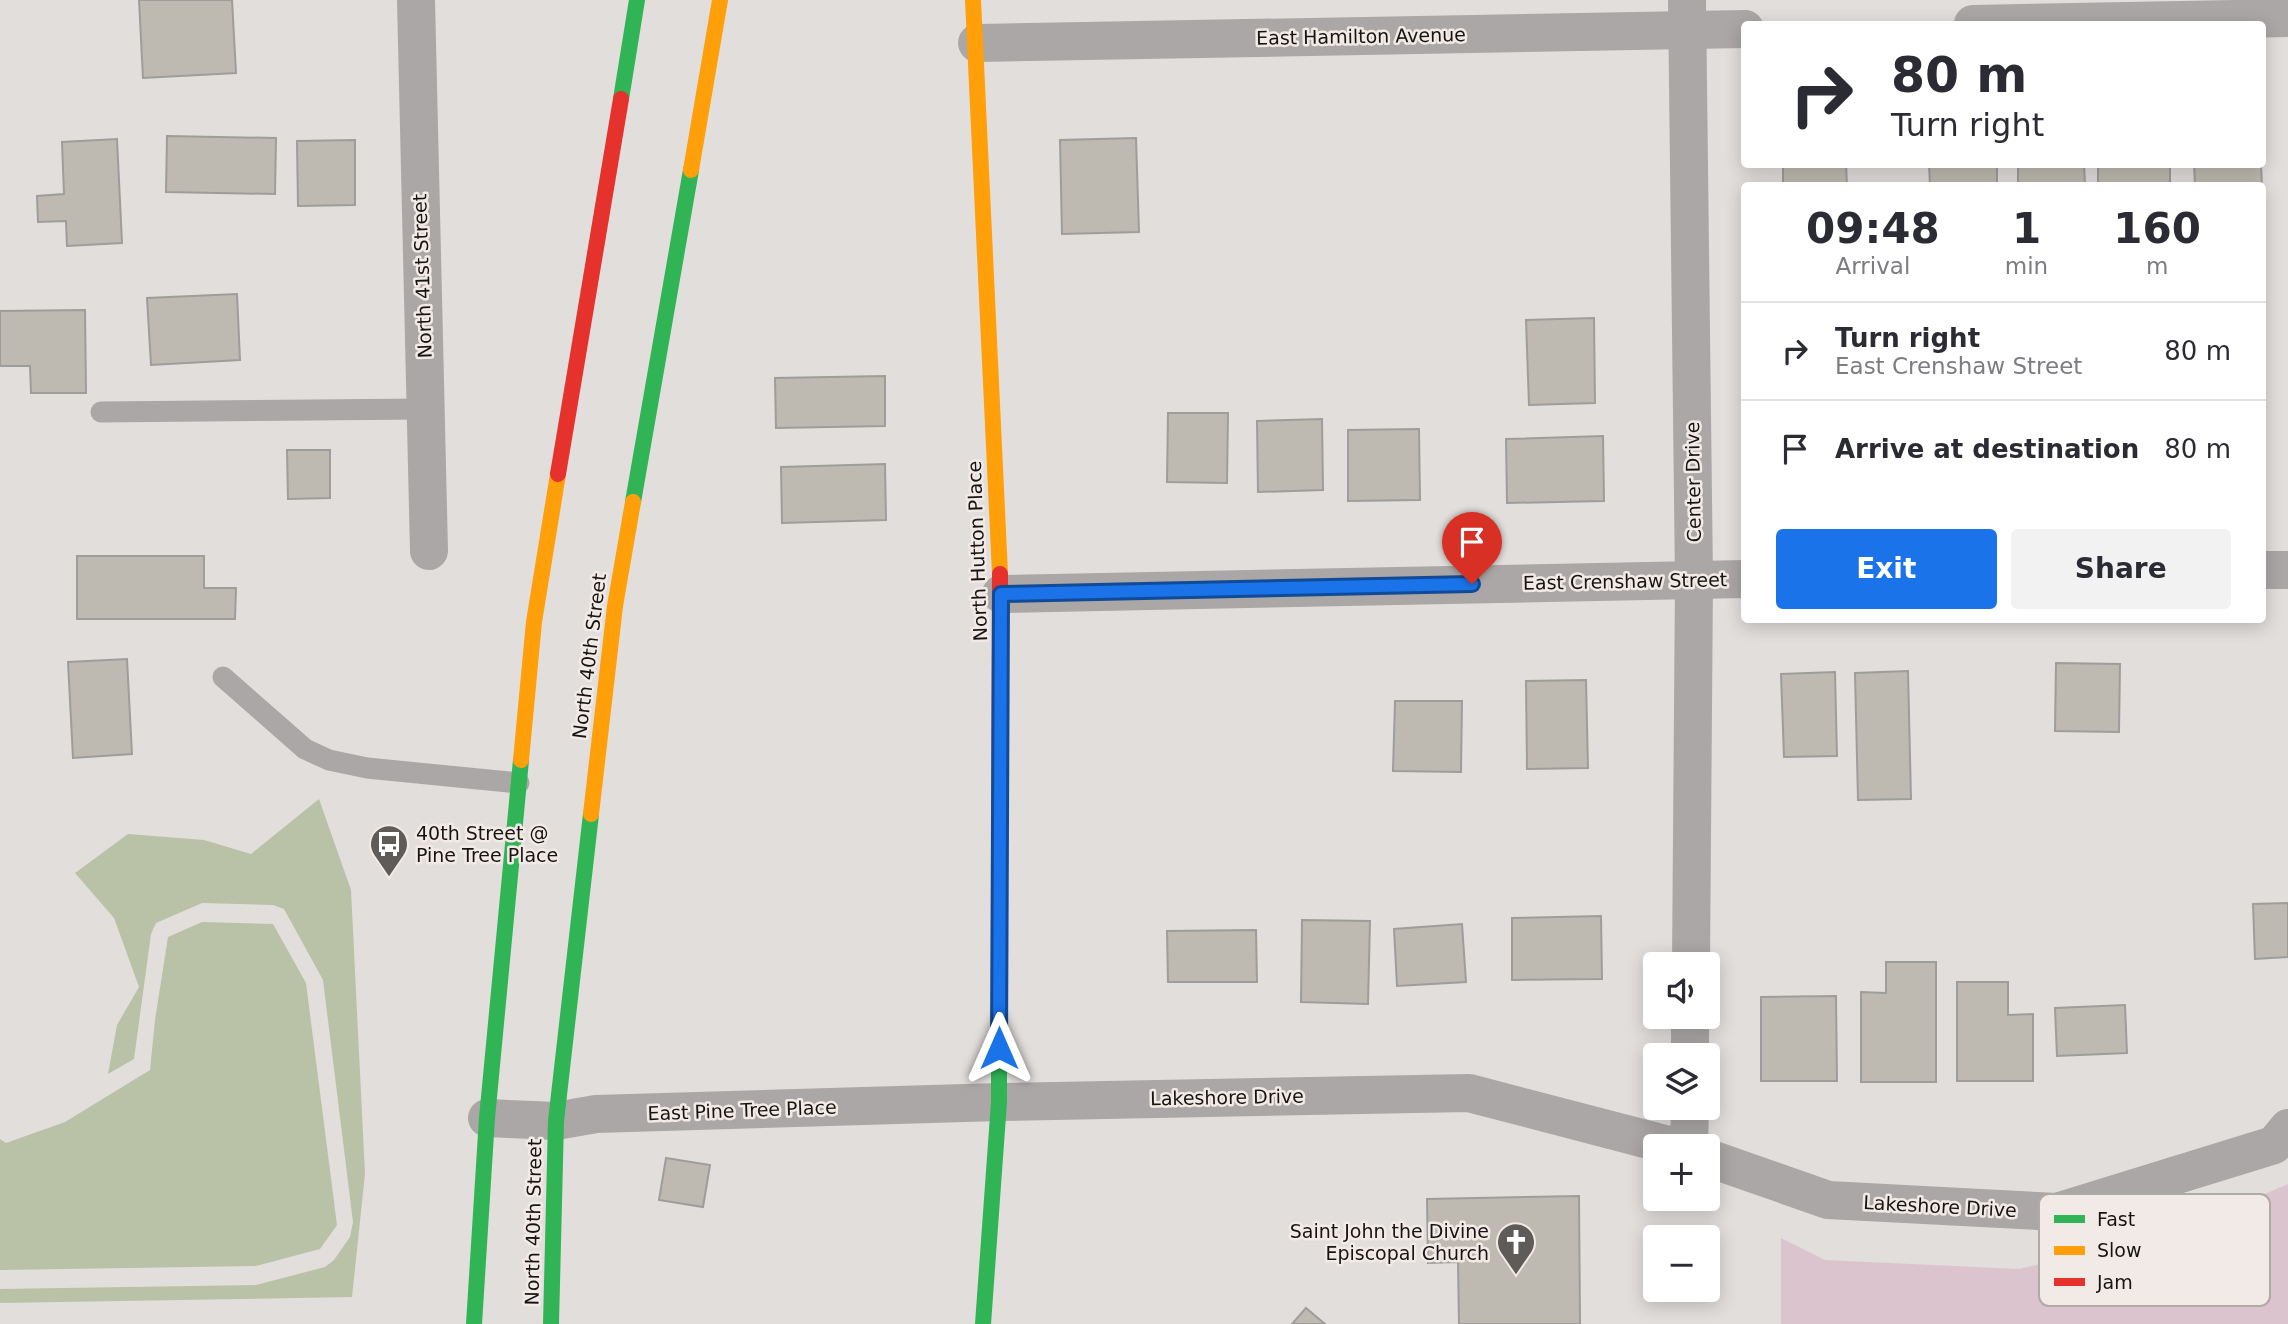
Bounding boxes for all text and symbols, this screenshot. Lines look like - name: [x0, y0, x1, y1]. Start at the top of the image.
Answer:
- street label: East Hamilton Avenue: [1256, 23, 1466, 49]
- text: 80 m: [1891, 47, 2027, 104]
- icon: right: [1776, 49, 1867, 140]
- text: Turn right: [1891, 106, 2044, 144]
- street label: North 41st Street: [408, 193, 436, 359]
- text: 09:48: [1806, 204, 1940, 253]
- text: 1: [2012, 204, 2041, 253]
- text: 160: [2113, 204, 2201, 253]
- text: Arrival: [1836, 253, 1910, 279]
- text: min: [2005, 253, 2048, 279]
- text: m: [2146, 253, 2168, 279]
- text: Turn right: [1835, 323, 1980, 353]
- icon: right: [1776, 332, 1814, 370]
- text: 80 m: [2164, 336, 2231, 366]
- text: East Crenshaw Street: [1835, 353, 2082, 379]
- street label: Center Drive: [1681, 421, 1705, 543]
- icon: arrive: [1776, 430, 1814, 468]
- text: Arrive at destination: [1835, 434, 2139, 464]
- text: 80 m: [2164, 434, 2231, 464]
- street label: North Hutton Place: [963, 460, 991, 642]
- pin: [1442, 512, 1502, 584]
- icon: arrive: [1453, 523, 1491, 561]
- button: Exit: [1776, 529, 1997, 609]
- button: Share: [2011, 529, 2231, 609]
- street label: East Crenshaw Street: [1523, 568, 1727, 594]
- street label: North 40th Street: [568, 572, 610, 740]
- place label: 40th Street @ Pine Tree Place: [416, 822, 558, 866]
- bus stop icon: 40th Street @ Pine Tree Place: [368, 823, 410, 878]
- map controls: [1643, 952, 1720, 1302]
- button: sound: [1643, 952, 1720, 1029]
- position arrow: [962, 1011, 1036, 1085]
- button: layers: [1643, 1043, 1720, 1120]
- street label: Lakeshore Drive: [1150, 1085, 1304, 1109]
- street label: East Pine Tree Place: [647, 1096, 837, 1124]
- button: +: [1643, 1134, 1720, 1211]
- street label: North 40th Street: [521, 1139, 545, 1305]
- street label: Lakeshore Drive: [1863, 1191, 2017, 1221]
- legend: [2039, 1194, 2270, 1306]
- text: Fast: [2097, 1208, 2135, 1230]
- place label: Saint John the Divine Episcopal Church: [1290, 1220, 1489, 1264]
- church icon: Saint John the Divine Episcopal Church: [1495, 1221, 1537, 1276]
- button: −: [1643, 1225, 1720, 1302]
- text: Slow: [2097, 1239, 2142, 1261]
- text: Jam: [2096, 1271, 2133, 1293]

